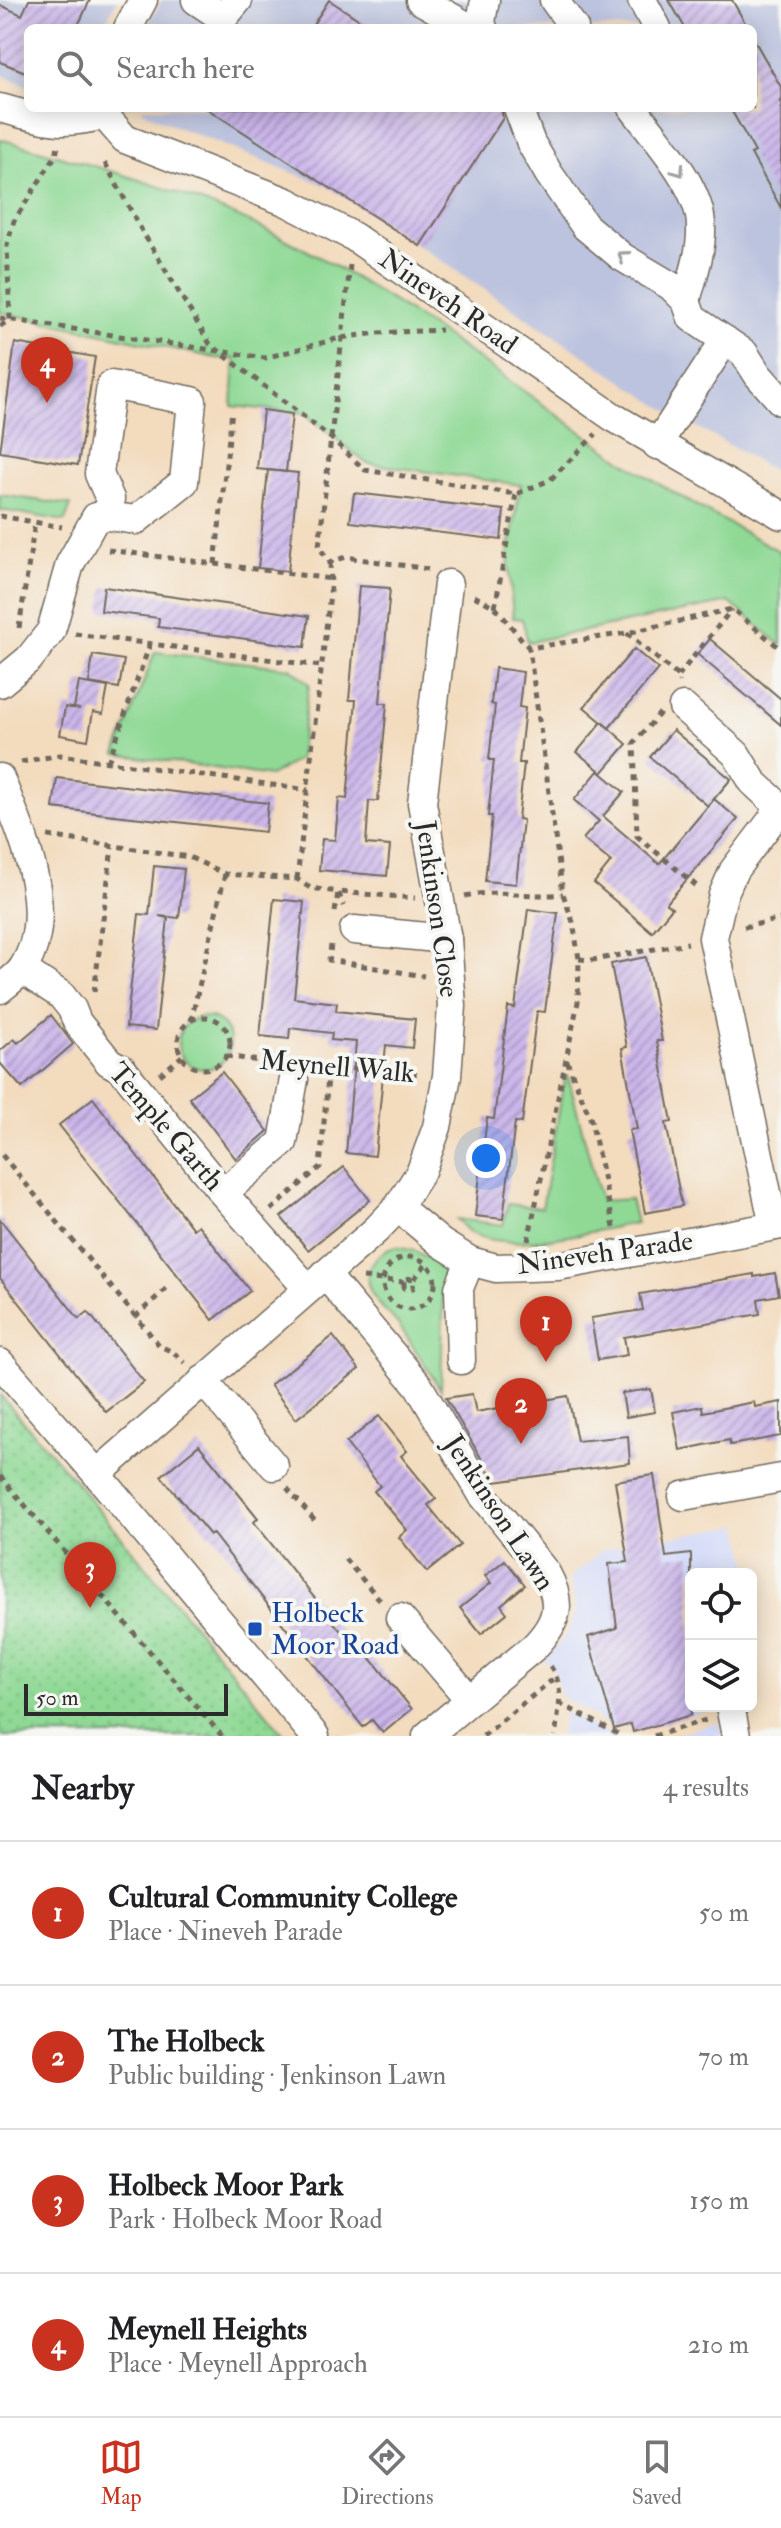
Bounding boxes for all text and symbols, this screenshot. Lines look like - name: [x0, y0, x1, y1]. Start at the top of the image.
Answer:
- search box: [24, 24, 757, 112]
- icon: search: [52, 46, 96, 90]
- text: Search here: [116, 50, 255, 87]
- one-way arrow: [669, 163, 684, 177]
- street label: Nineveh Road: [372, 241, 524, 363]
- one-way arrow: [618, 252, 632, 266]
- pin: 4: [21, 337, 73, 403]
- street label: Jenkinson Close: [407, 817, 467, 1000]
- street label: Meynell Walk: [258, 1043, 416, 1091]
- street label: Temple Garth: [101, 1056, 231, 1199]
- your location: [466, 1138, 506, 1178]
- street label: Nineveh Parade: [515, 1223, 695, 1283]
- pin: 1: [520, 1296, 572, 1362]
- pin: 2: [495, 1378, 547, 1444]
- street label: Jenkinson Lawn: [435, 1428, 562, 1598]
- pin: 3: [64, 1542, 116, 1608]
- map controls: [685, 1568, 757, 1712]
- button: locate: [685, 1568, 757, 1640]
- place label: Holbeck Moor Road: [271, 1596, 400, 1663]
- marker: Holbeck Moor Road: [246, 1620, 264, 1638]
- button: layers: [685, 1640, 757, 1712]
- scale bar: [24, 1680, 228, 1716]
- text: 50 m: [36, 1684, 78, 1712]
- text: Nearby: [32, 1767, 134, 1810]
- text: 4 results: [663, 1772, 749, 1804]
- text: Cultural Community College: [108, 1879, 458, 1916]
- text: 1: [53, 1897, 63, 1929]
- text: 50 m: [699, 1897, 749, 1929]
- text: Place · Nineveh Parade: [108, 1916, 343, 1948]
- text: The Holbeck: [108, 2023, 265, 2060]
- text: 2: [51, 2041, 65, 2073]
- text: 70 m: [698, 2041, 749, 2073]
- text: Public building · Jenkinson Lawn: [108, 2060, 446, 2092]
- text: Holbeck Moor Park: [108, 2167, 344, 2204]
- text: 3: [53, 2185, 63, 2217]
- text: 150 m: [690, 2185, 749, 2217]
- text: Park · Holbeck Moor Road: [108, 2204, 383, 2236]
- text: Meynell Heights: [108, 2311, 307, 2348]
- text: 4: [51, 2329, 65, 2361]
- text: 210 m: [688, 2329, 749, 2361]
- text: Place · Meynell Approach: [108, 2348, 368, 2380]
- tab: Map: [99, 2435, 143, 2511]
- tab: Directions: [341, 2435, 434, 2511]
- tab: Saved: [632, 2435, 682, 2511]

